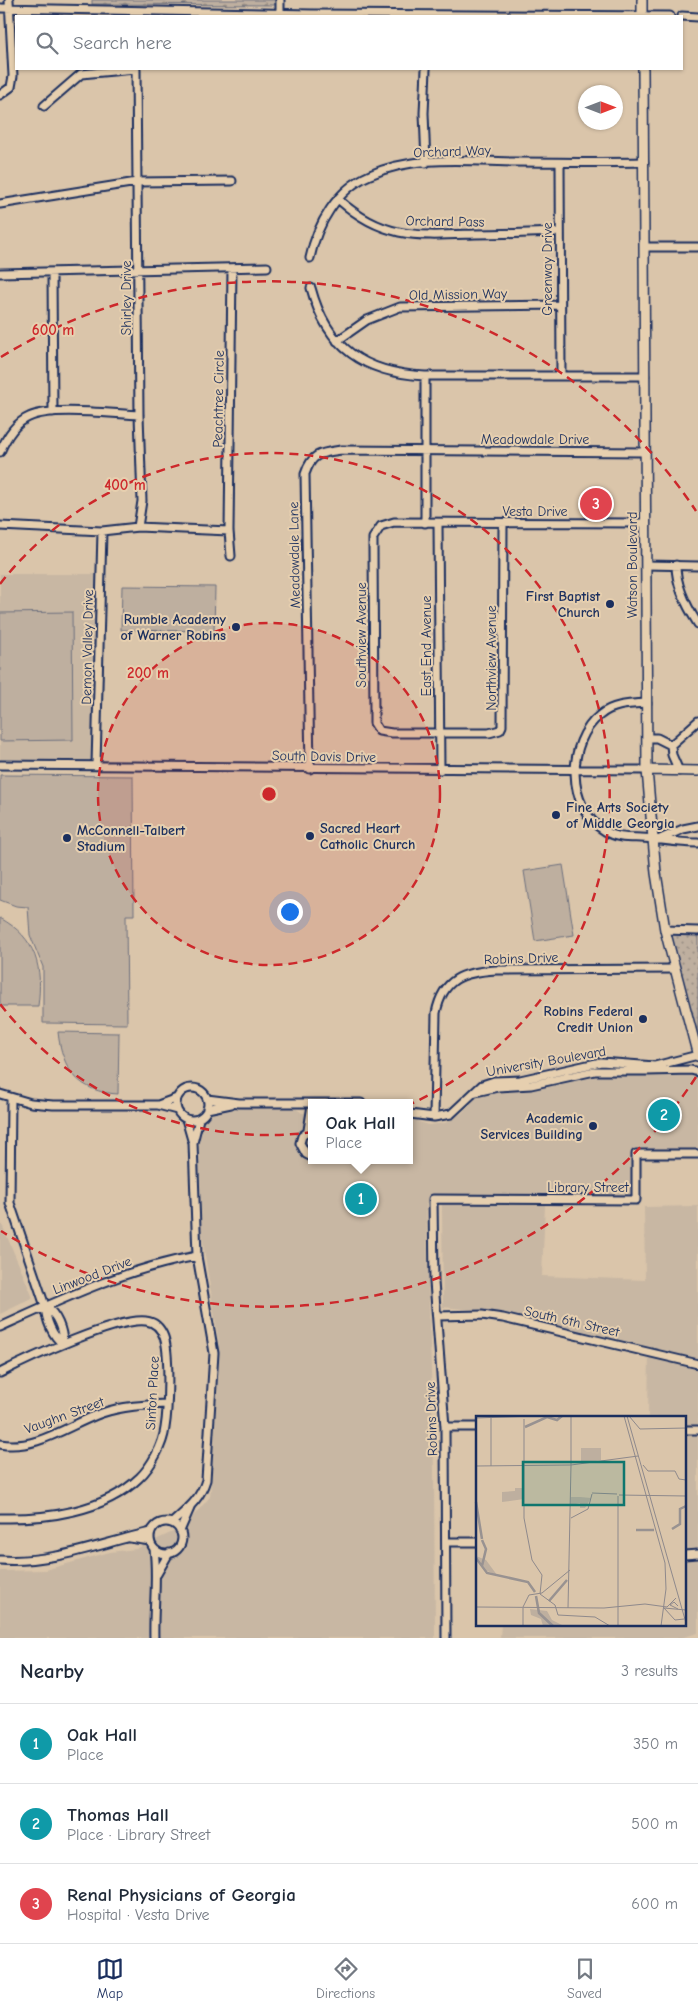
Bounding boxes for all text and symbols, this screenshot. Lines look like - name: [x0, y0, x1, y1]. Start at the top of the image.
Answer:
- search box: [15, 15, 683, 70]
- icon: search: [33, 29, 61, 57]
- text: Search here: [73, 32, 172, 54]
- north arrow: [578, 85, 623, 130]
- street label: Orchard Way: [413, 142, 492, 161]
- street label: Orchard Pass: [405, 212, 485, 231]
- street label: Greenway Drive: [539, 222, 556, 316]
- street label: Shirley Drive: [118, 260, 135, 336]
- street label: Old Mission Way: [409, 285, 508, 304]
- text: 600 m: [32, 321, 74, 339]
- street label: Peachtree Circle: [209, 350, 228, 448]
- street label: Meadowdale Drive: [481, 431, 589, 448]
- text: 400 m: [104, 476, 146, 494]
- pin: 3: [580, 485, 612, 523]
- street label: Meadowdale Lane: [285, 501, 304, 609]
- street label: Vesta Drive: [502, 503, 568, 520]
- street label: Watson Boulevard: [624, 512, 641, 618]
- street label: Southview Avenue: [353, 582, 370, 688]
- place label: First Baptist Church: [526, 588, 600, 621]
- street label: Demon Valley Drive: [78, 589, 97, 705]
- street label: East End Avenue: [418, 595, 435, 697]
- marker: First Baptist Church: [604, 598, 616, 610]
- street label: Northview Avenue: [483, 605, 500, 711]
- place label: Rumble Academy of Warner Robins: [121, 611, 227, 644]
- marker: Rumble Academy of Warner Robins: [230, 621, 242, 633]
- text: 200 m: [127, 664, 169, 682]
- street label: South Davis Drive: [272, 747, 376, 766]
- centre of rings: [260, 785, 278, 803]
- place label: Fine Arts Society of Middle Georgia: [566, 799, 675, 832]
- marker: Fine Arts Society of Middle Georgia: [550, 809, 562, 821]
- place label: Sacred Heart Catholic Church: [320, 820, 415, 853]
- place label: McConnell-Talbert Stadium: [77, 822, 186, 855]
- marker: Sacred Heart Catholic Church: [304, 830, 316, 842]
- marker: McConnell-Talbert Stadium: [61, 832, 73, 844]
- your location: [277, 899, 303, 925]
- street label: Robins Drive: [483, 949, 559, 968]
- place label: Robins Federal Credit Union: [543, 1003, 633, 1036]
- marker: Robins Federal Credit Union: [637, 1013, 649, 1025]
- street label: University Boulevard: [485, 1043, 607, 1080]
- pin: 2: [648, 1096, 680, 1134]
- popup: [308, 1099, 413, 1164]
- place label: Academic Services Building: [481, 1110, 583, 1143]
- text: Oak Hall: [326, 1112, 395, 1134]
- marker: Academic Services Building: [587, 1120, 599, 1132]
- text: Place: [326, 1134, 362, 1152]
- street label: Library Street: [547, 1179, 630, 1196]
- pin: 1: [345, 1180, 377, 1218]
- street label: Linwood Drive: [50, 1253, 134, 1298]
- street label: South 6th Street: [523, 1302, 622, 1341]
- street label: Sinton Place: [142, 1356, 163, 1430]
- street label: Robins Drive: [422, 1381, 441, 1457]
- street label: Vaughn Street: [22, 1393, 107, 1438]
- inset map: [476, 1416, 686, 1626]
- text: Nearby: [20, 1659, 84, 1683]
- text: 3 results: [621, 1662, 678, 1680]
- text: Oak Hall: [67, 1724, 137, 1746]
- text: 1: [33, 1735, 39, 1753]
- text: 350 m: [633, 1735, 678, 1753]
- text: Place: [67, 1746, 103, 1764]
- text: Thomas Hall: [67, 1804, 169, 1826]
- text: 2: [32, 1815, 40, 1833]
- text: 500 m: [631, 1815, 678, 1833]
- text: Place · Library Street: [67, 1826, 210, 1844]
- text: Renal Physicians of Georgia: [67, 1884, 296, 1906]
- text: 3: [32, 1895, 40, 1913]
- text: 600 m: [631, 1895, 678, 1913]
- text: Hospital · Vesta Drive: [67, 1906, 210, 1924]
- tab: Map: [96, 1955, 124, 2002]
- tab: Directions: [316, 1955, 375, 2002]
- tab: Saved: [567, 1955, 602, 2002]

